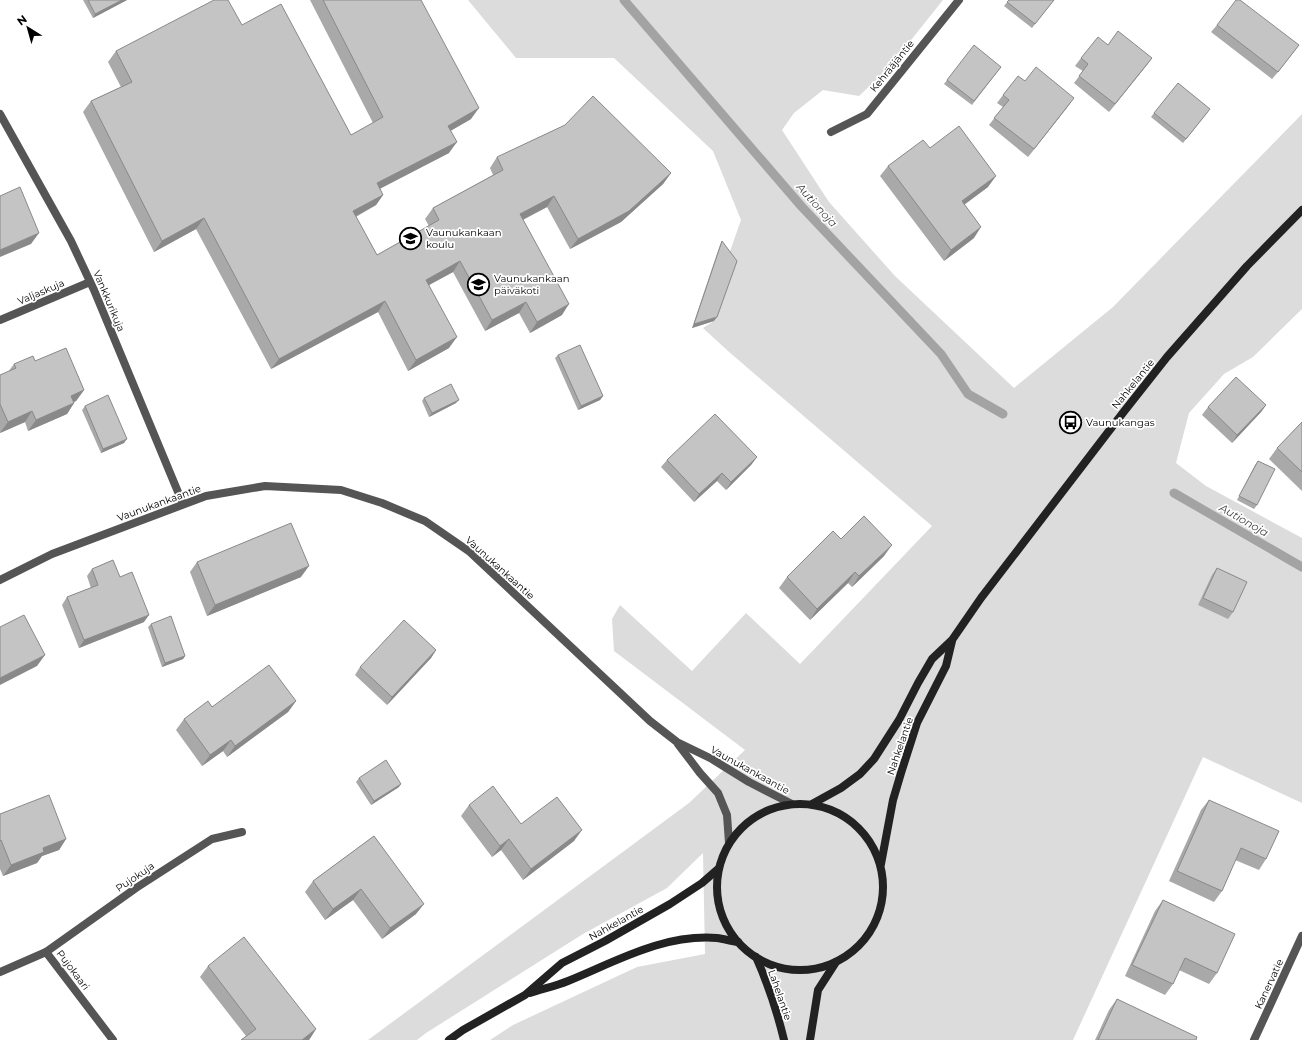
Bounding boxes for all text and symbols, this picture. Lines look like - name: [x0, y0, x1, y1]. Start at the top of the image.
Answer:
- north arrow: [8, 8, 48, 48]
- text: N: [14, 12, 30, 28]
- street label: Kehrääjäntie: [867, 37, 917, 95]
- water label: Autionoja: [793, 179, 840, 230]
- school or university icon: Vaunukankaan koulu: [397, 225, 423, 251]
- place label: Vaunukankaan koulu: [426, 226, 502, 251]
- street label: Vankkurikuja: [90, 268, 128, 334]
- school or university icon: Vaunukankaan päiväkoti: [465, 271, 491, 297]
- place label: Vaunukankaan päiväkoti: [494, 272, 570, 297]
- street label: Valjaskuja: [16, 276, 66, 308]
- street label: Nahkelantie: [1109, 356, 1157, 412]
- bus stop icon: Vaunukangas: [1058, 409, 1084, 435]
- place label: Vaunukangas: [1086, 416, 1155, 429]
- street label: Vaunukankaantie: [115, 482, 203, 524]
- water label: Autionoja: [1216, 500, 1271, 540]
- street label: Vaunukankaantie: [463, 534, 537, 602]
- street label: Nahkelantie: [884, 715, 916, 777]
- street label: Vaunukankaantie: [708, 743, 792, 797]
- street label: Pujokuja: [113, 859, 157, 895]
- street label: Nahkelantie: [586, 903, 646, 943]
- street label: Pujokaari: [54, 947, 92, 993]
- street label: Kanervatie: [1252, 957, 1286, 1011]
- street label: Lahelantie: [765, 968, 795, 1022]

